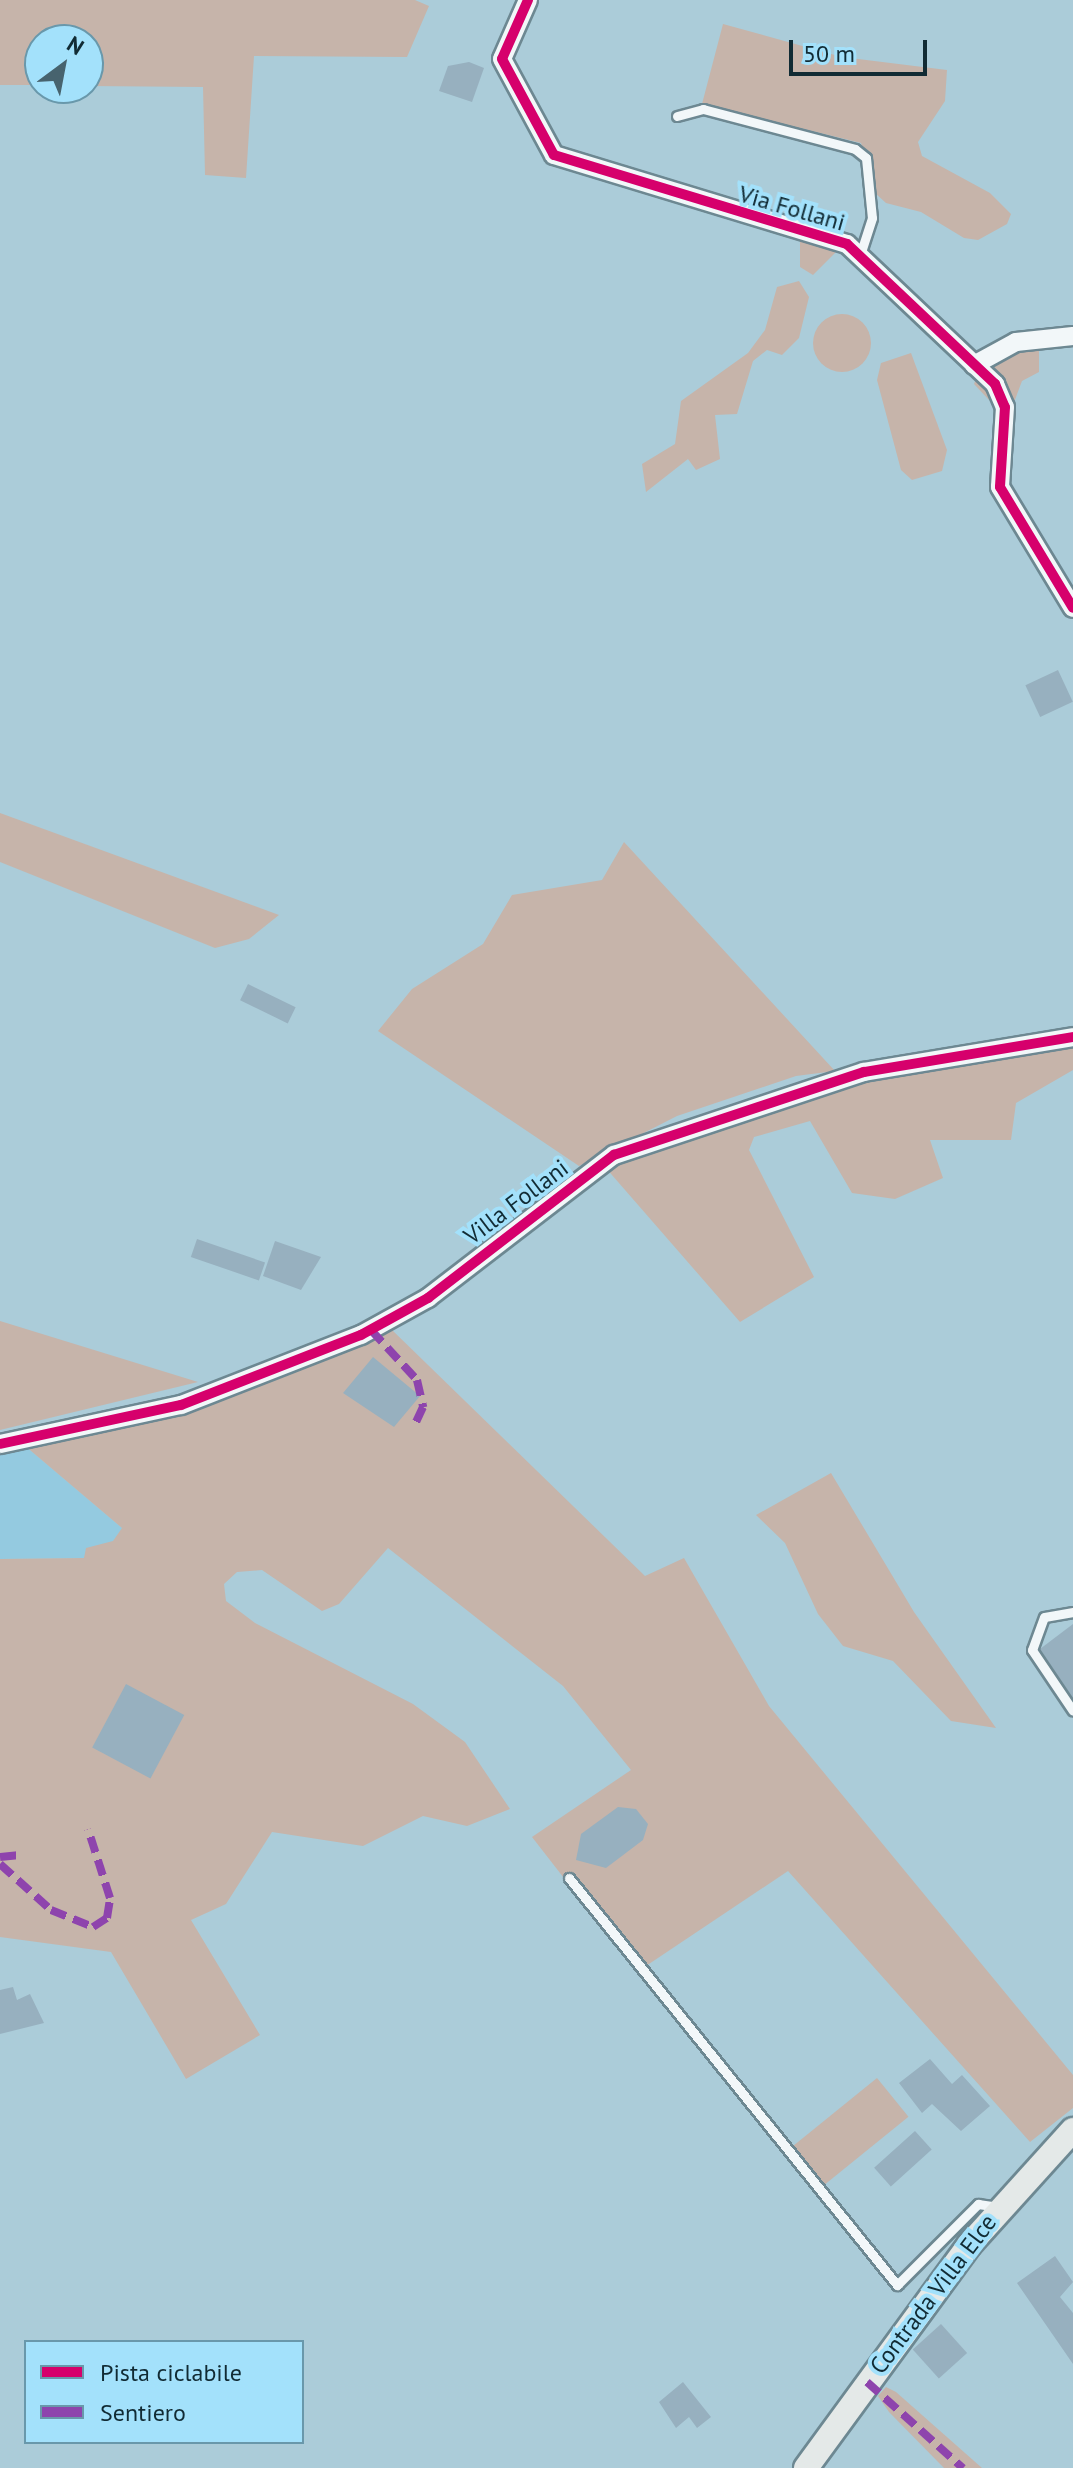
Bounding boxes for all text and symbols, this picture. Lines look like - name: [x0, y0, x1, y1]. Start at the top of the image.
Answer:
- north arrow: [24, 24, 104, 104]
- scale bar: [793, 24, 931, 74]
- text: N: [62, 30, 89, 61]
- text: 50 m: [803, 38, 855, 69]
- street label: Via Follani: [736, 179, 848, 237]
- street label: Villa Follani: [458, 1153, 574, 1251]
- street label: Contrada Villa Elce: [863, 2208, 1003, 2380]
- legend: [24, 2340, 304, 2444]
- text: Pista ciclabile: [100, 2357, 242, 2388]
- text: Sentiero: [100, 2397, 186, 2428]

